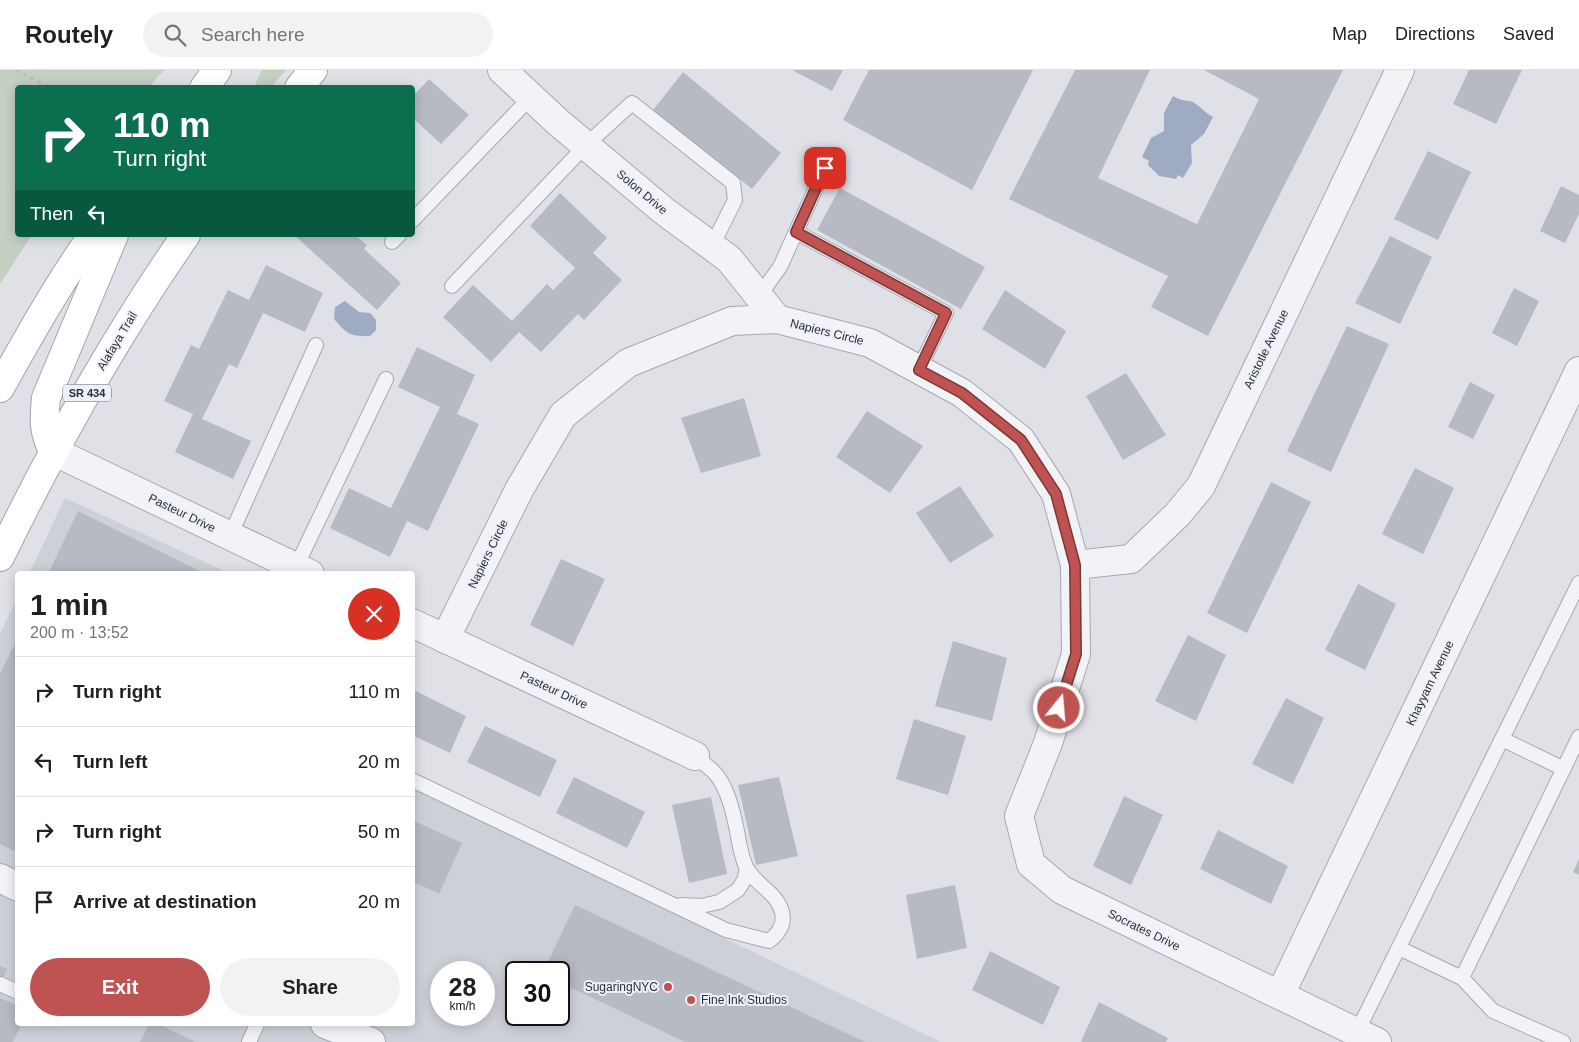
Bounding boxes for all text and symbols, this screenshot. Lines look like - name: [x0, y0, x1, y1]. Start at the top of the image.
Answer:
- search box: [143, 12, 493, 57]
- text: Routely: [25, 21, 113, 48]
- icon: search: [161, 21, 189, 49]
- text: Search here: [201, 24, 305, 45]
- text: Map: [1332, 24, 1367, 44]
- text: Directions: [1395, 24, 1475, 44]
- text: Saved: [1503, 24, 1554, 44]
- icon: right: [30, 105, 95, 170]
- text: 110 m: [113, 105, 210, 144]
- text: Turn right: [113, 146, 206, 171]
- pin: [804, 147, 846, 189]
- icon: arrive: [811, 154, 839, 182]
- street label: Solon Drive: [614, 167, 671, 218]
- icon: left: [83, 200, 111, 228]
- text: Then: [30, 203, 73, 224]
- street label: Aristotle Avenue: [1241, 307, 1291, 391]
- street label: Alafaya Trail: [94, 309, 140, 373]
- street label: Napiers Circle: [789, 316, 866, 348]
- road number: SR 434: [63, 384, 111, 402]
- street label: Pasteur Drive: [146, 491, 218, 535]
- street label: Napiers Circle: [465, 517, 511, 591]
- text: 1 min: [30, 588, 108, 621]
- button: close: [348, 588, 400, 640]
- text: 200 m · 13:52: [30, 624, 129, 641]
- street label: Khayyam Avenue: [1403, 638, 1457, 728]
- street label: Pasteur Drive: [518, 668, 590, 712]
- icon: right: [30, 678, 58, 706]
- text: Turn right: [73, 681, 161, 702]
- text: 110 m: [349, 681, 400, 702]
- position arrow: [1032, 681, 1084, 733]
- icon: left: [30, 748, 58, 776]
- text: Turn left: [73, 751, 148, 772]
- text: 20 m: [358, 751, 400, 772]
- icon: right: [30, 818, 58, 846]
- text: Turn right: [73, 821, 161, 842]
- text: 50 m: [358, 821, 400, 842]
- icon: arrive: [30, 888, 58, 916]
- text: Arrive at destination: [73, 891, 257, 912]
- text: 20 m: [358, 891, 400, 912]
- street label: Socrates Drive: [1106, 906, 1183, 954]
- button: Exit: [30, 958, 210, 1016]
- button: Share: [220, 958, 400, 1016]
- speed limit sign: 30: [505, 961, 570, 1026]
- text: 28: [449, 973, 476, 1001]
- place label: SugaringNYC: [585, 980, 658, 994]
- marker: SugaringNYC: [662, 981, 674, 993]
- place label: Fine Ink Studios: [701, 993, 787, 1007]
- marker: Fine Ink Studios: [685, 994, 697, 1006]
- text: km/h: [449, 999, 476, 1013]

